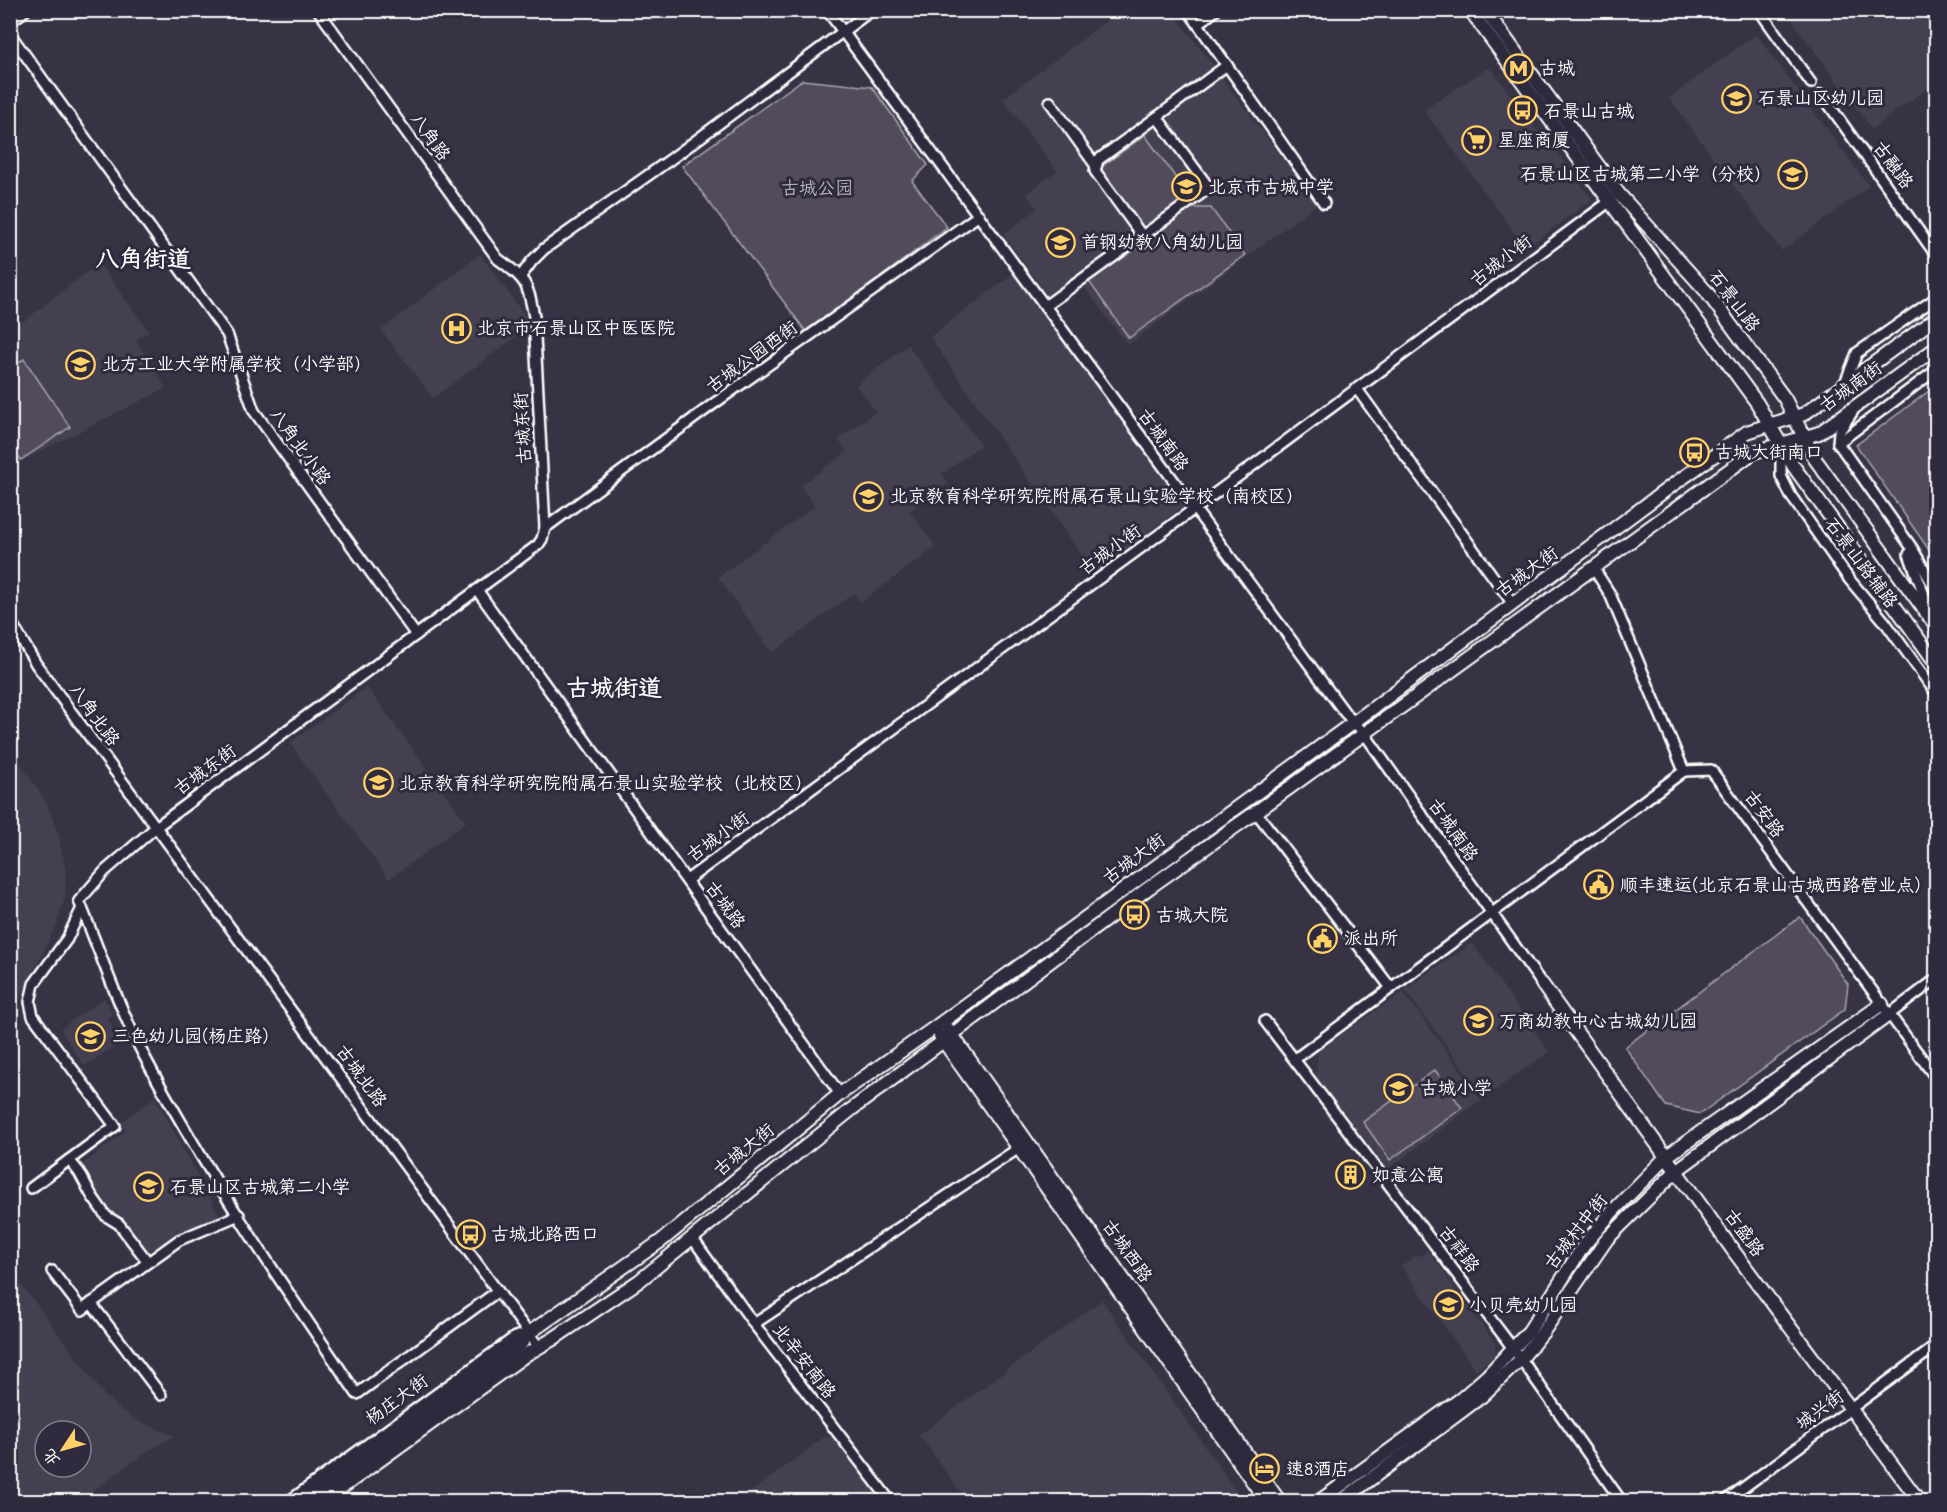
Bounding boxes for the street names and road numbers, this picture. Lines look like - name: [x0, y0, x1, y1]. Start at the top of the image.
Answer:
- street label: 八角路: [406, 109, 454, 165]
- street label: 古融路: [1869, 137, 1917, 193]
- street label: 古城小街: [1466, 231, 1536, 291]
- street label: 石景山路: [1704, 266, 1764, 336]
- street label: 古城公园西街: [702, 317, 802, 397]
- street label: 古城南街: [1816, 357, 1886, 417]
- street label: 古城东街: [511, 391, 535, 465]
- street label: 八角北小路: [265, 404, 335, 490]
- street label: 古城南路: [1133, 405, 1193, 475]
- street label: 石景山路辅路: [1820, 514, 1902, 612]
- street label: 古城小街: [1075, 520, 1145, 580]
- street label: 古城大街: [1492, 542, 1562, 602]
- street label: 八角北路: [64, 680, 124, 750]
- street label: 古城东街: [170, 740, 240, 800]
- street label: 古安路: [1740, 786, 1788, 842]
- street label: 古城南路: [1424, 794, 1482, 866]
- street label: 古城小街: [683, 807, 753, 867]
- street label: 古城大街: [1099, 829, 1169, 889]
- street label: 古城路: [701, 877, 749, 933]
- street label: 古城北路: [331, 1041, 391, 1111]
- street label: 古城大街: [709, 1119, 779, 1181]
- street label: 古城村中街: [1540, 1190, 1612, 1274]
- street label: 古盛路: [1720, 1205, 1768, 1261]
- street label: 古城西路: [1098, 1215, 1156, 1287]
- street label: 古祥路: [1434, 1221, 1484, 1277]
- street label: 北辛安南路: [768, 1319, 840, 1403]
- street label: 杨庄大街: [362, 1370, 432, 1430]
- street label: 城兴街: [1792, 1386, 1848, 1434]

